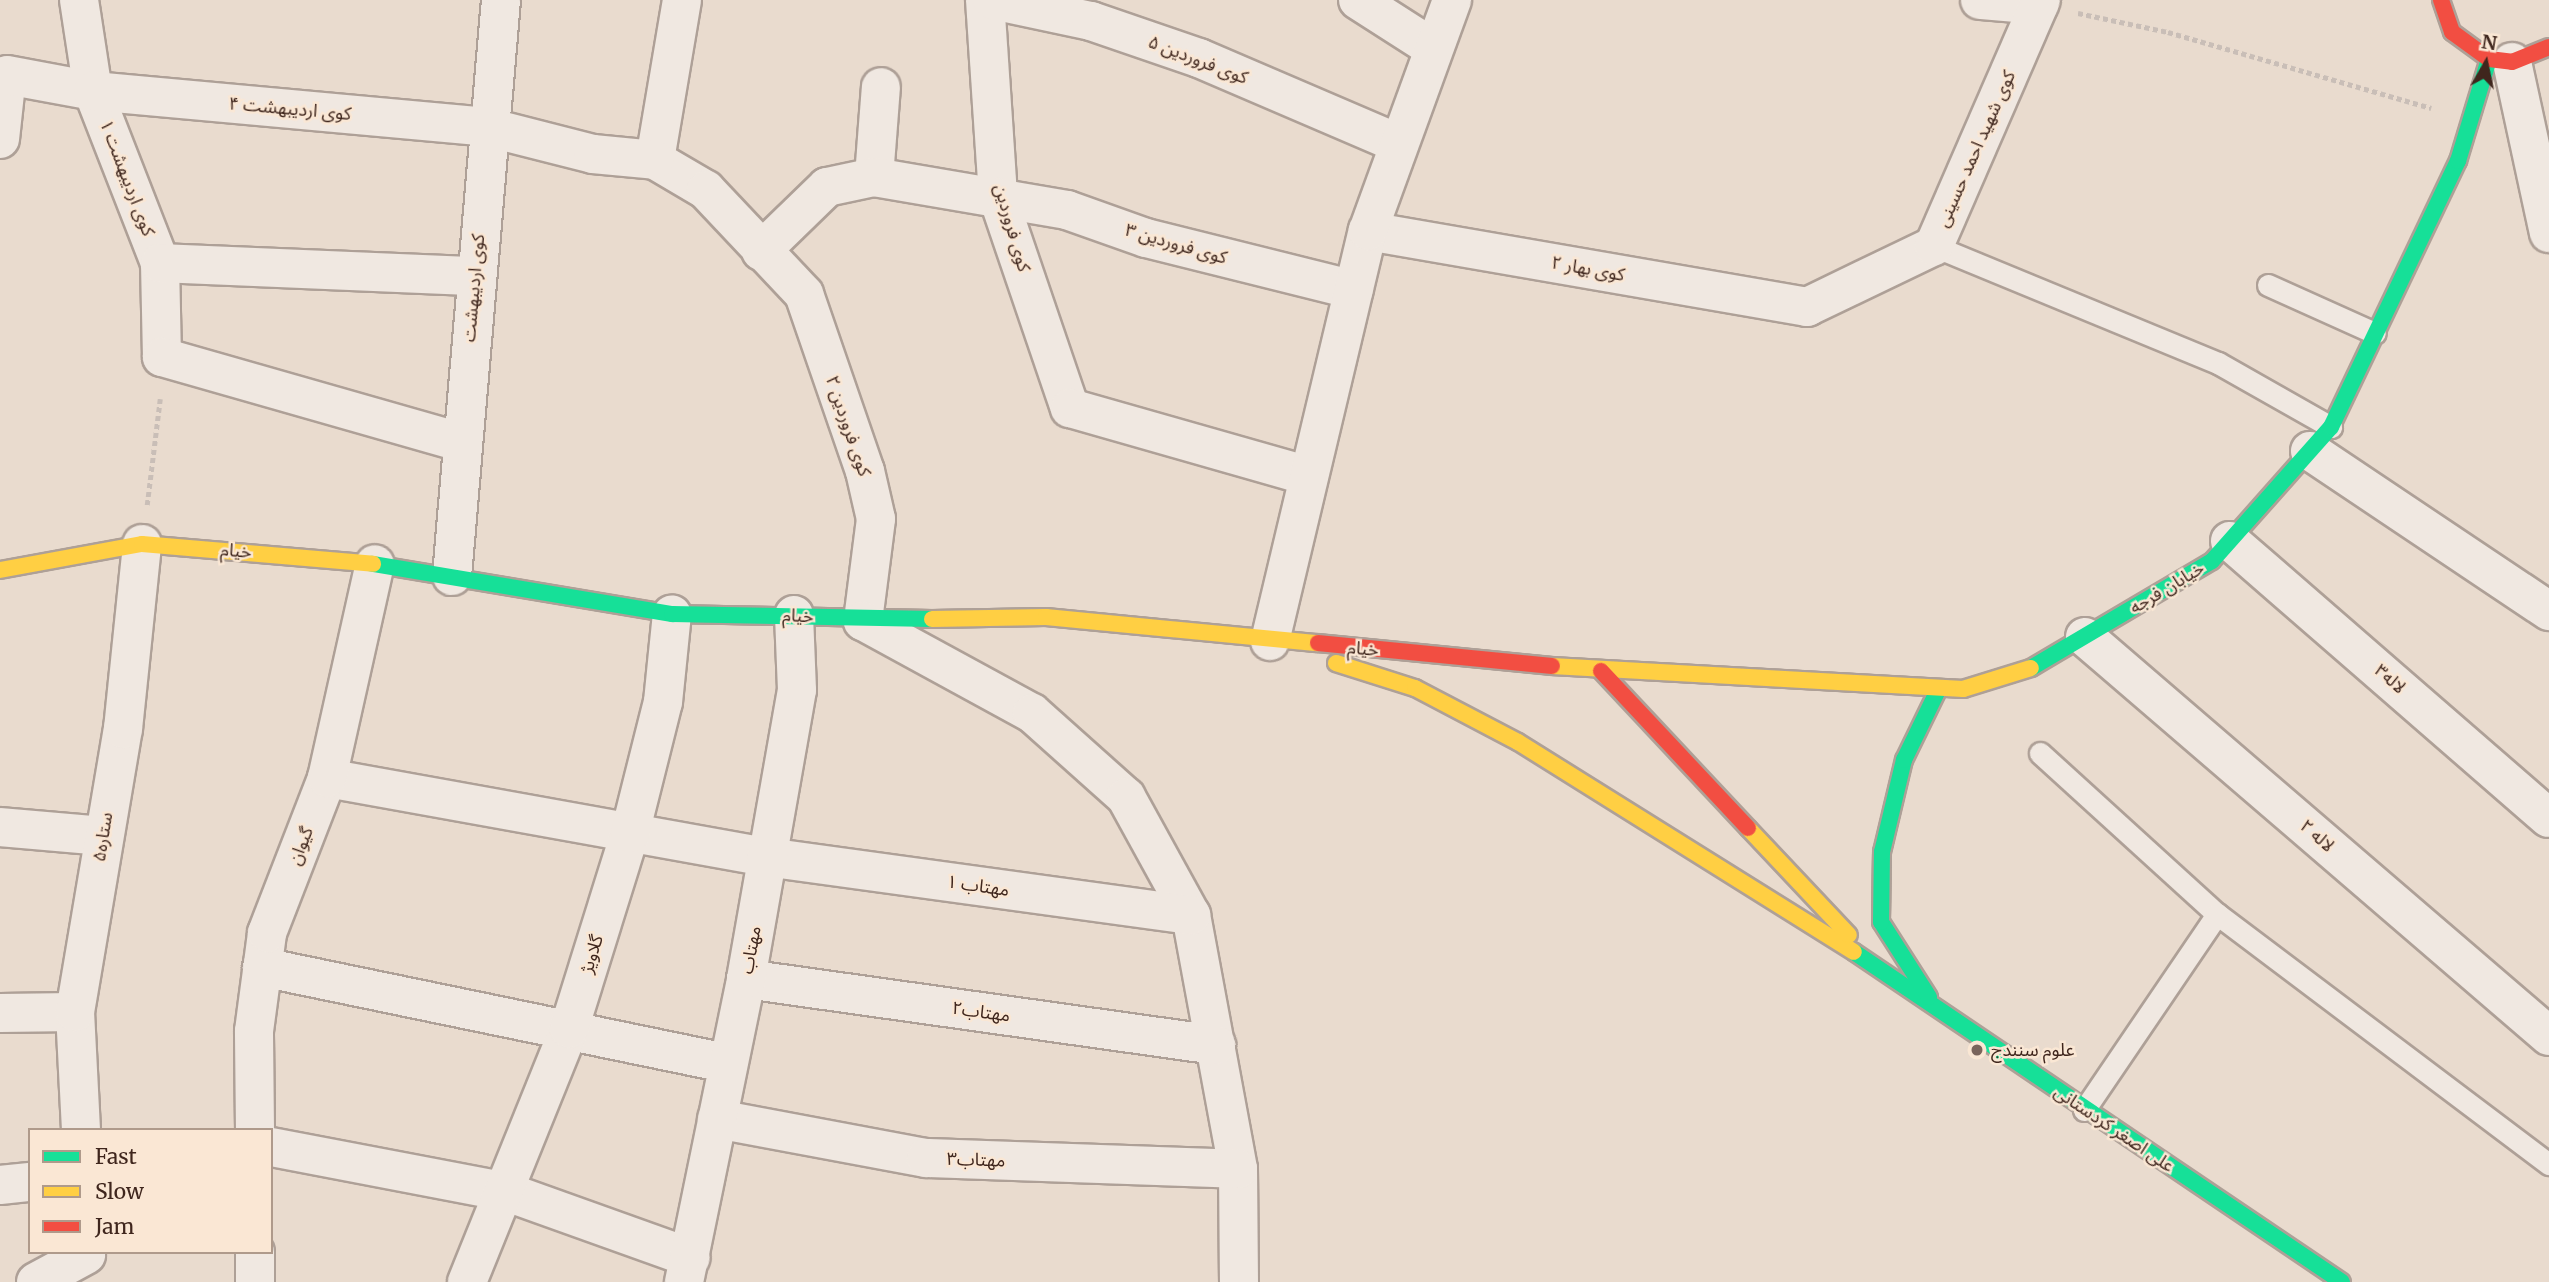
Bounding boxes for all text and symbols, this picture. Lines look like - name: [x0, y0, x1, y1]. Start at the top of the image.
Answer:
- north arrow: [2451, 28, 2521, 98]
- text: N: [2480, 29, 2499, 55]
- street label: کوی فروردین ۵: [1145, 31, 1251, 89]
- street label: کوی شهید احمد حسینی: [1932, 67, 2020, 231]
- street label: کوی اردیبهشت ۴: [228, 93, 352, 125]
- street label: کوی اردیبهشت ۱: [95, 117, 159, 239]
- street label: کوی فروردین: [989, 182, 1035, 274]
- street label: کوی فروردین ۳: [1123, 219, 1229, 269]
- street label: کوی اردیبهشت: [459, 233, 489, 343]
- street label: کوی بهار ۲: [1550, 252, 1626, 286]
- street label: کوی فروردین ۲: [821, 373, 875, 479]
- street label: خیام: [219, 539, 253, 563]
- street label: خیابان فرجه: [2126, 557, 2208, 619]
- street label: خیام: [782, 604, 814, 628]
- street label: خیام: [1346, 637, 1380, 661]
- street label: لاله۳: [2370, 660, 2410, 698]
- street label: ستاره۵: [88, 811, 118, 863]
- street label: لاله ۲: [2295, 815, 2339, 857]
- street label: گیوان: [284, 824, 318, 868]
- street label: مهتاب ۱: [945, 871, 1011, 901]
- street label: مهتاب: [736, 924, 766, 976]
- street label: گلاویژ: [576, 932, 608, 976]
- street label: مهتاب۲: [950, 997, 1012, 1027]
- place label: علوم سنندج: [1991, 1039, 2074, 1061]
- marker: علوم سنندج: [1969, 1042, 1985, 1058]
- street label: علی اصغر کردستانی: [2050, 1081, 2178, 1177]
- legend: [28, 1128, 273, 1254]
- text: Fast: [95, 1143, 137, 1170]
- street label: مهتاب۳: [946, 1148, 1006, 1172]
- text: Slow: [95, 1178, 144, 1205]
- text: Jam: [95, 1213, 134, 1240]

